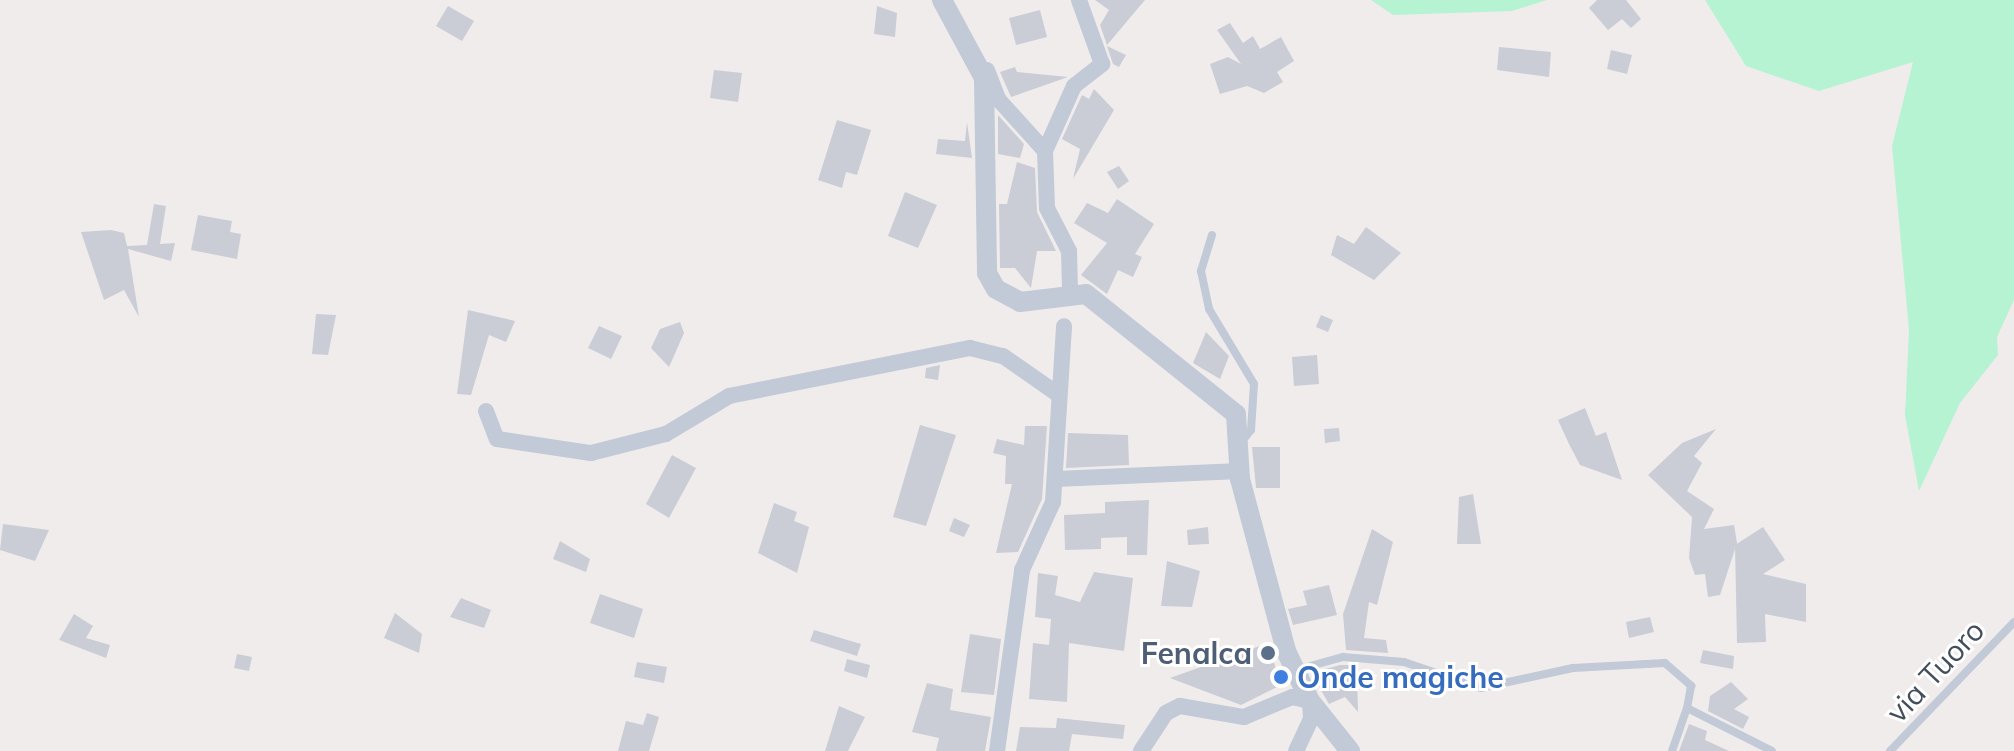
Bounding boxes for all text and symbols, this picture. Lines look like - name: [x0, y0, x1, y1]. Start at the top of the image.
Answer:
- street label: via Tuoro: [1878, 612, 1992, 730]
- place label: Fenalca: [1141, 635, 1252, 671]
- marker: Fenalca: [1259, 644, 1277, 662]
- place label: Onde magiche: [1297, 659, 1504, 695]
- marker: Onde magiche: [1272, 668, 1290, 686]

